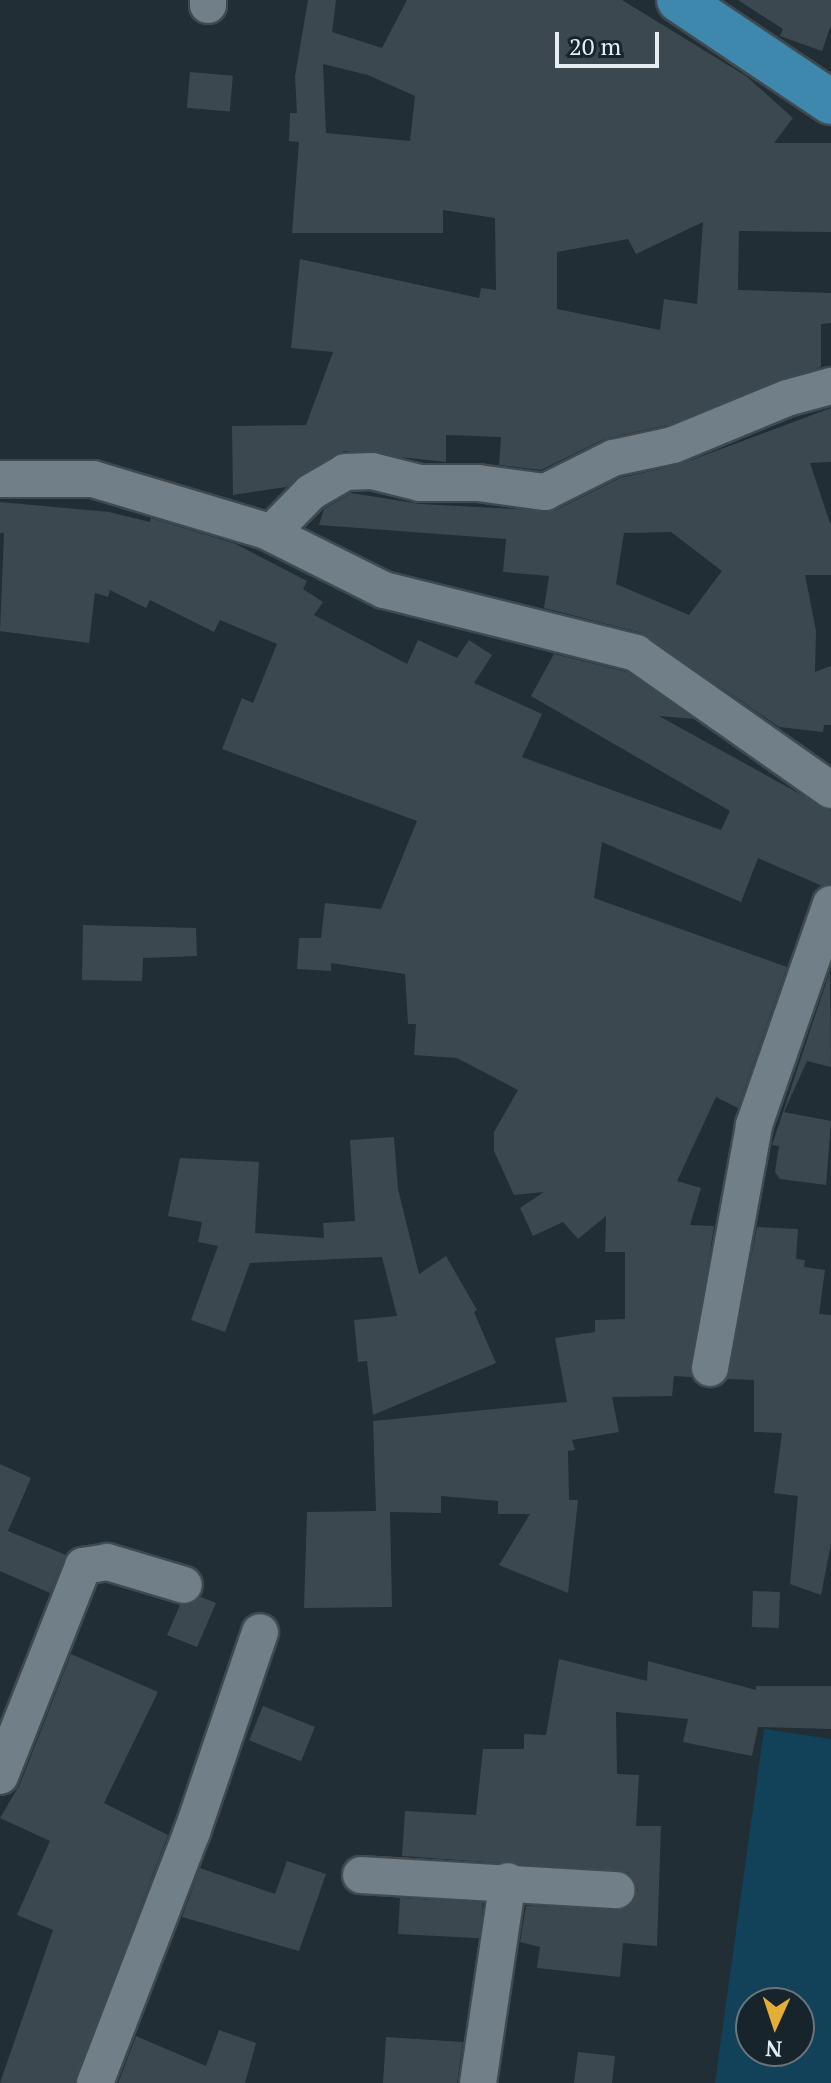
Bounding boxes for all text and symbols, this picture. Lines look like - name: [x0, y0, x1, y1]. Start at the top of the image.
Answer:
- scale bar: [559, 16, 663, 66]
- text: 20 m: [569, 30, 621, 62]
- north arrow: [735, 1987, 815, 2067]
- text: N: [765, 2035, 783, 2064]

